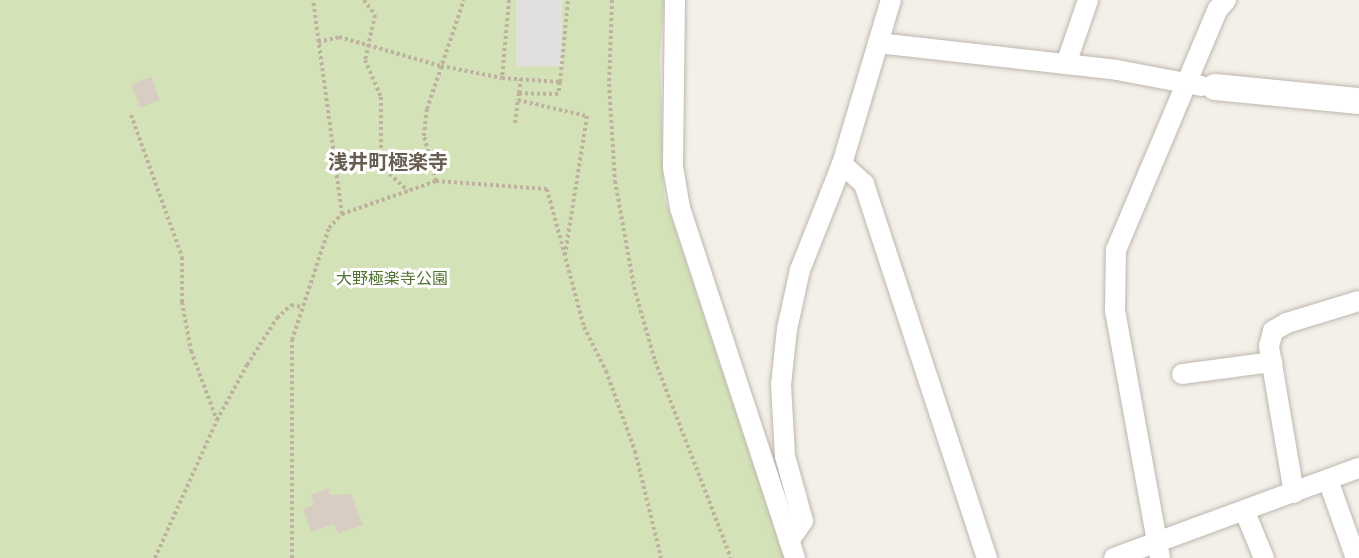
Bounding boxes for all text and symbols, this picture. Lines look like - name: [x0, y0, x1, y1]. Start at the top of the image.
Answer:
- district label: 浅井町極楽寺: [328, 150, 448, 174]
- park label: 大野極楽寺公園: [336, 269, 448, 289]

